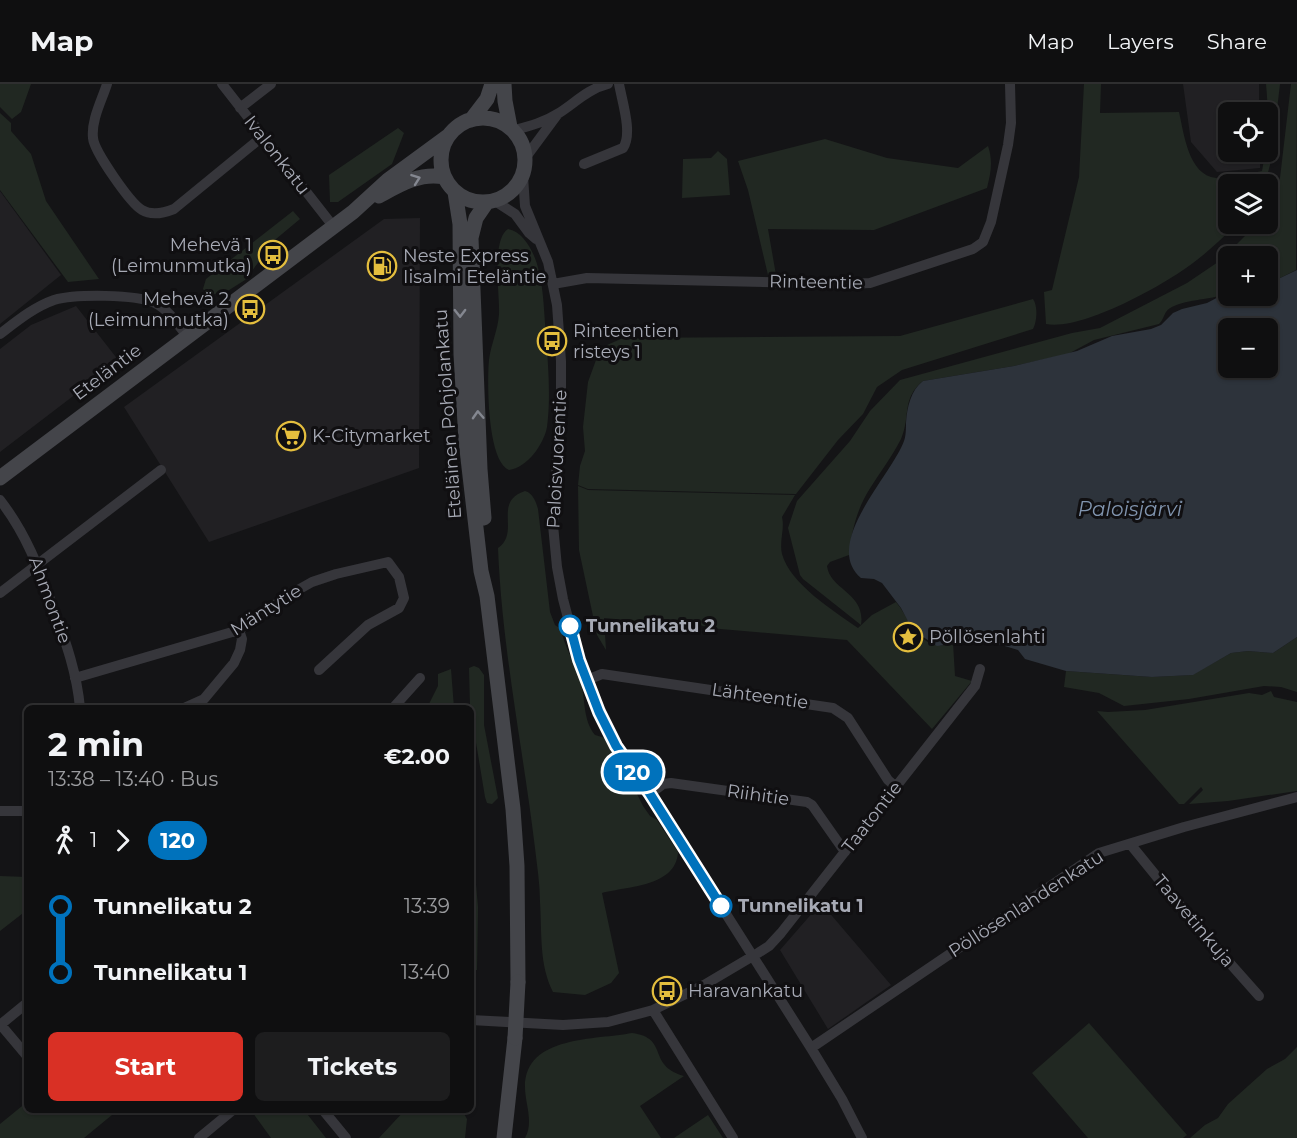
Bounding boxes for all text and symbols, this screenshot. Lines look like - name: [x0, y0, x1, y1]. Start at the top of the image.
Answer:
- text: Map: [30, 24, 93, 58]
- text: Map: [1027, 29, 1074, 54]
- text: Layers: [1107, 29, 1174, 54]
- text: Share: [1207, 29, 1267, 54]
- map controls: [1218, 102, 1278, 378]
- button: locate: [1218, 102, 1278, 162]
- street label: Ivalonkatu: [239, 111, 315, 199]
- one-way arrow: [410, 173, 421, 186]
- button: layers: [1218, 174, 1278, 234]
- place label: Mehevä 1 (Leimunmutka): [111, 234, 252, 277]
- bus stop icon: Mehevä 1 (Leimunmutka): [257, 239, 289, 271]
- place label: Neste Express Iisalmi Eteläntie: [403, 245, 547, 288]
- button: +: [1218, 246, 1278, 306]
- fuel station icon: Neste Express Iisalmi Eteläntie: [366, 250, 398, 282]
- street label: Rinteentie: [769, 270, 863, 294]
- place label: Mehevä 2 (Leimunmutka): [88, 288, 229, 331]
- bus stop icon: Mehevä 2 (Leimunmutka): [234, 293, 266, 325]
- street label: Eteläinen Pohjolankatu: [430, 308, 466, 520]
- one-way arrow: [454, 309, 467, 318]
- button: −: [1218, 318, 1278, 378]
- place label: Rinteentien risteys 1: [573, 320, 679, 363]
- bus stop icon: Rinteentien risteys 1: [536, 325, 568, 357]
- street label: Eteläntie: [68, 339, 146, 405]
- street label: Paloisvuorentie: [542, 389, 572, 529]
- one-way arrow: [471, 411, 484, 420]
- supermarket icon: K-Citymarket: [275, 420, 307, 452]
- place label: K-Citymarket: [312, 425, 430, 447]
- water label: Paloisjärvi: [1078, 497, 1183, 521]
- street label: Ahmontie: [24, 554, 76, 646]
- street label: Mäntytie: [226, 580, 306, 640]
- marker: Tunnelikatu 2: [559, 615, 581, 637]
- place label: Tunnelikatu 2: [586, 615, 715, 637]
- place icon: Pöllösenlahti: [892, 621, 924, 653]
- place label: Pöllösenlahti: [929, 626, 1046, 648]
- street label: Lähteentie: [710, 678, 810, 714]
- text: 2 min: [48, 724, 144, 764]
- text: €2.00: [384, 743, 450, 770]
- line badge: 120: [598, 752, 668, 792]
- text: 120: [616, 760, 650, 785]
- text: 13:38 – 13:40 · Bus: [48, 767, 218, 791]
- street label: Taatontie: [837, 777, 907, 857]
- street label: Riihitie: [725, 780, 791, 810]
- icon: walk: [48, 824, 81, 857]
- icon: forward: [106, 824, 139, 857]
- text: 1: [90, 828, 97, 852]
- text: 120: [160, 828, 195, 853]
- street label: Pöllösenlahdenkatu: [944, 846, 1108, 962]
- street label: Taavetinkuja: [1149, 870, 1239, 972]
- text: Tunnelikatu 2: [94, 893, 252, 920]
- text: 13:39: [404, 894, 450, 918]
- marker: Tunnelikatu 1: [710, 895, 732, 917]
- place label: Tunnelikatu 1: [738, 895, 863, 917]
- text: Tunnelikatu 1: [94, 959, 247, 986]
- text: 13:40: [401, 960, 450, 984]
- bus stop icon: Haravankatu: [651, 975, 683, 1007]
- place label: Haravankatu: [688, 980, 803, 1002]
- button: Start: [48, 1032, 243, 1101]
- button: Tickets: [255, 1032, 450, 1101]

